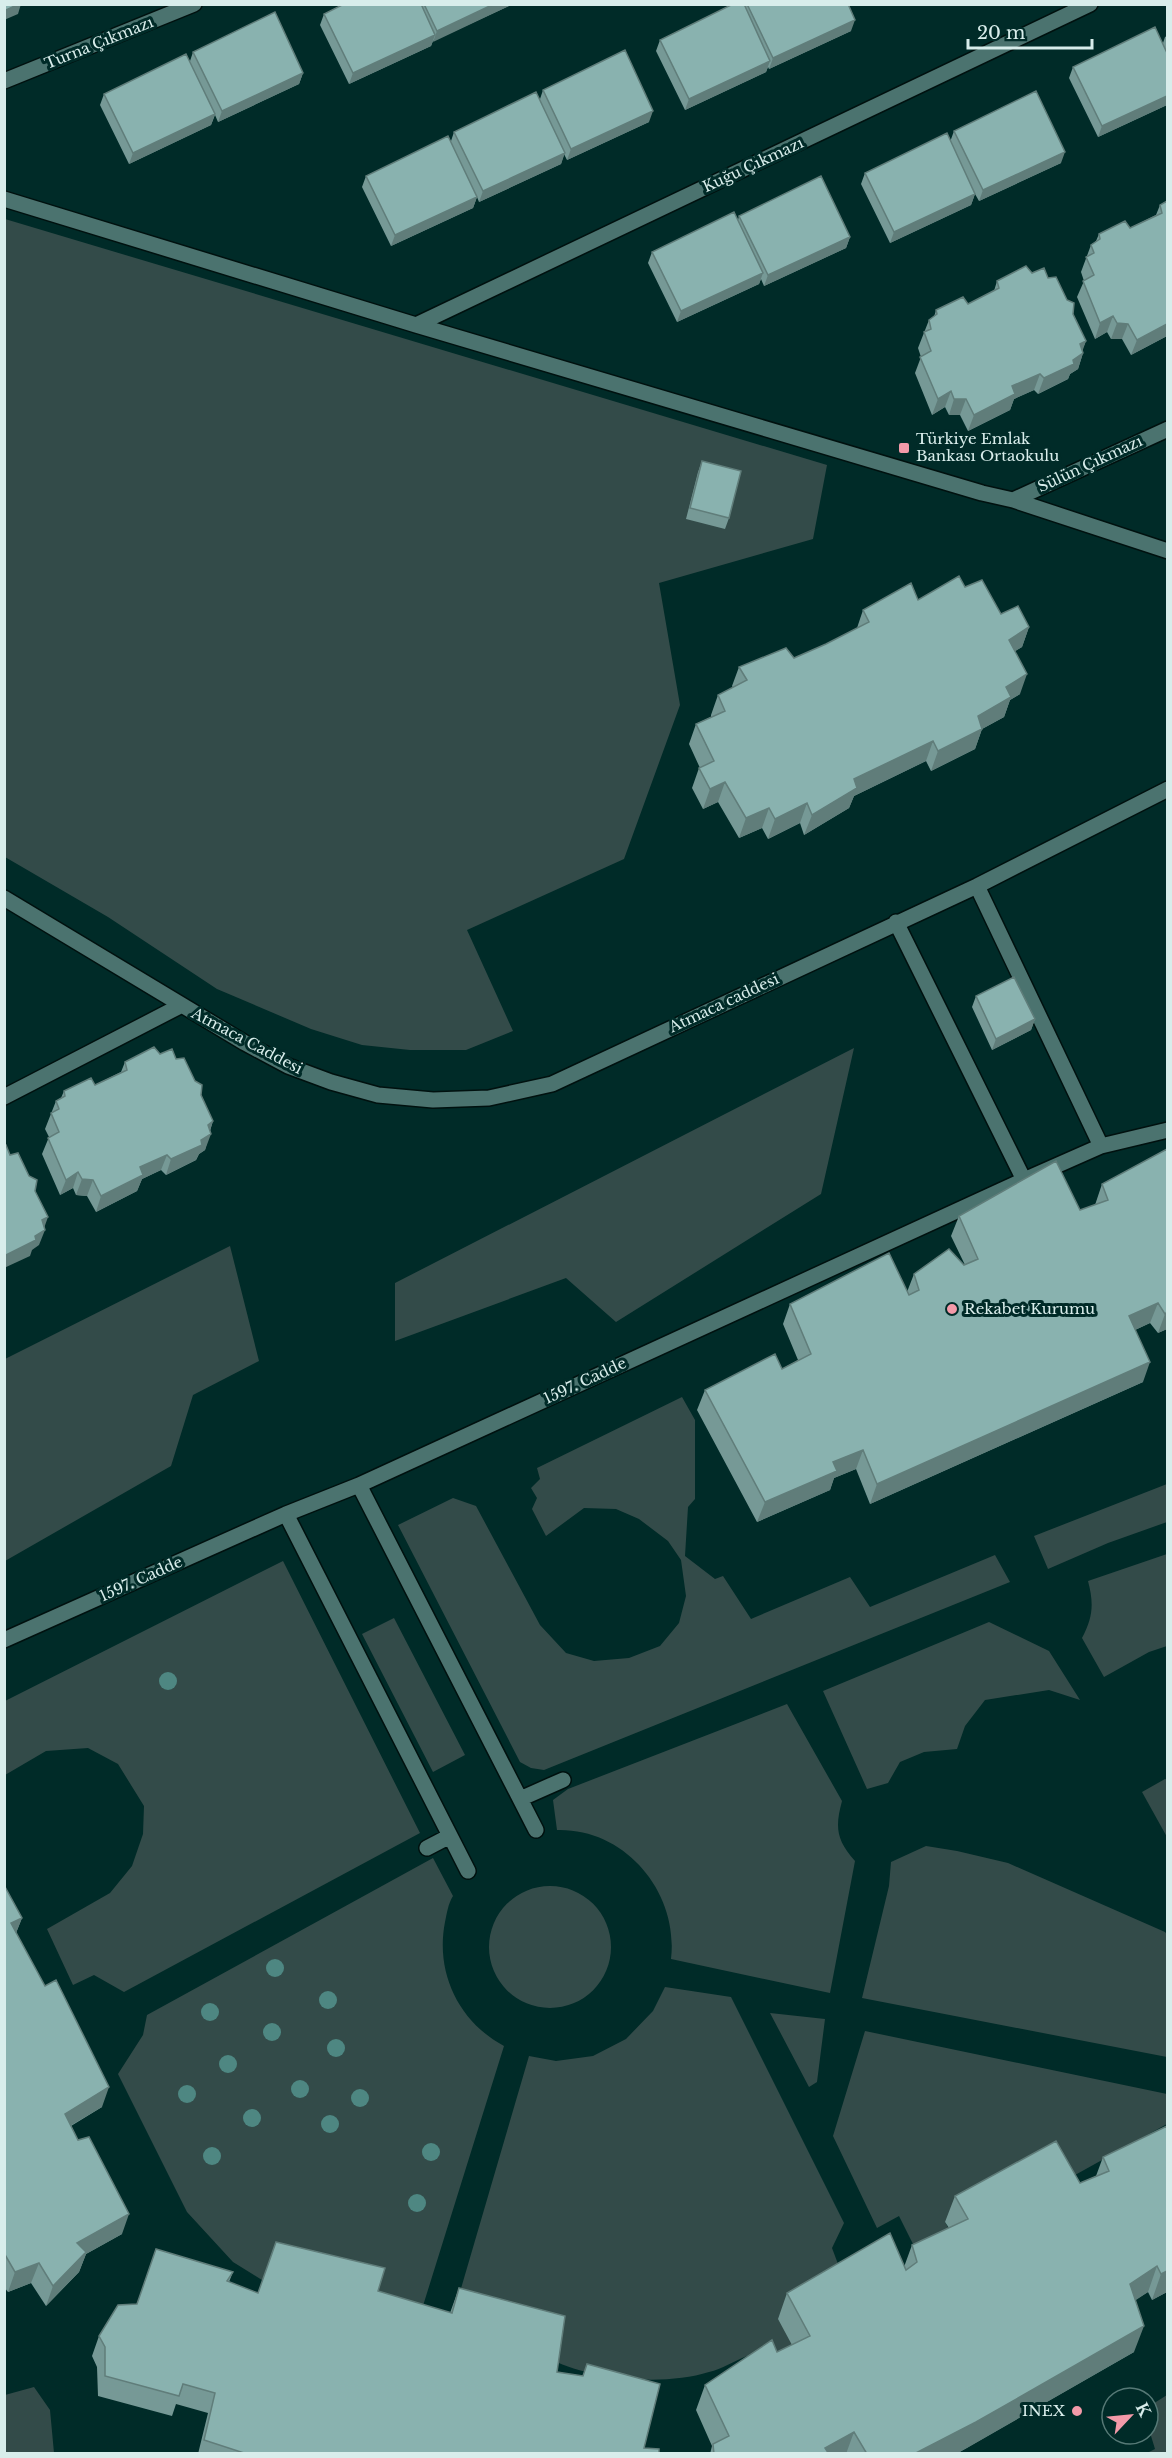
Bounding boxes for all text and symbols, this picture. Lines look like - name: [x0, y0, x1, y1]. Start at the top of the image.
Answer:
- street label: Turna Çıkmazı: [42, 12, 156, 73]
- scale bar: [968, 12, 1092, 50]
- text: 20 m: [977, 22, 1025, 44]
- street label: Kuğu Çıkmazı: [699, 133, 806, 196]
- place label: Türkiye Emlak Bankası Ortaokulu: [916, 429, 1059, 465]
- street label: Sülün Çıkmazı: [1034, 431, 1145, 496]
- marker: Türkiye Emlak Bankası Ortaokulu: [897, 441, 911, 455]
- street label: Atmaca caddesi: [665, 969, 782, 1037]
- street label: Atmaca Caddesi: [188, 1003, 306, 1078]
- place label: Rekabet Kurumu: [964, 1299, 1095, 1318]
- marker: Rekabet Kurumu: [945, 1302, 959, 1316]
- street label: 1597. Cadde: [540, 1353, 629, 1408]
- street label: 1597. Cadde: [96, 1552, 185, 1605]
- north arrow: [1100, 2386, 1160, 2446]
- text: K: [1132, 2399, 1156, 2420]
- place label: INEX: [1022, 2401, 1066, 2420]
- marker: INEX: [1070, 2404, 1084, 2418]

